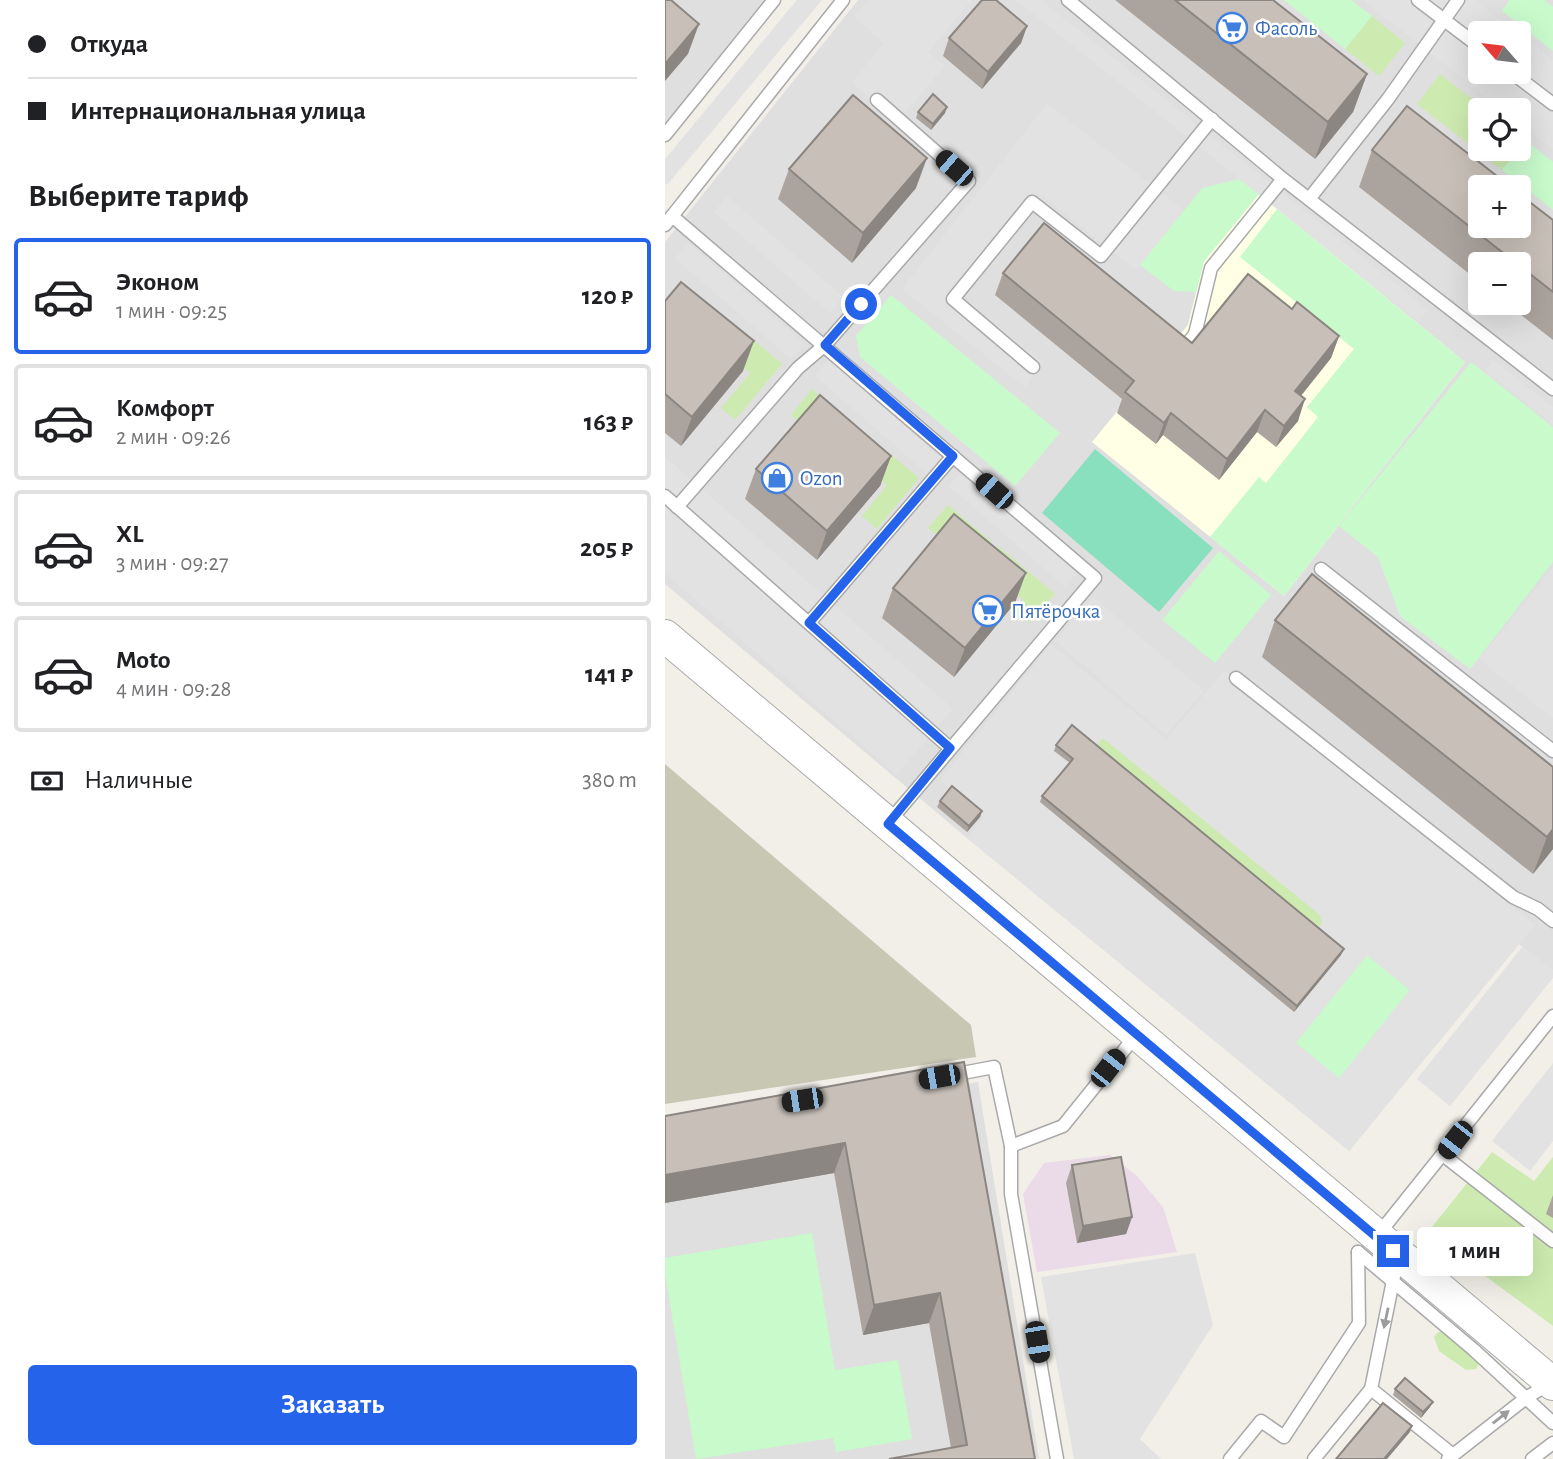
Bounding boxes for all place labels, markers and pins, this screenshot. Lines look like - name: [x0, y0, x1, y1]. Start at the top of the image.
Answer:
- supermarket icon: Фасоль: [1215, 11, 1249, 45]
- place label: Фасоль: [1255, 18, 1317, 39]
- shop icon: Ozon: [760, 461, 794, 495]
- place label: Ozon: [800, 468, 843, 489]
- supermarket icon: Пятёрочка: [971, 594, 1005, 628]
- place label: Пятёрочка: [1011, 601, 1101, 622]

